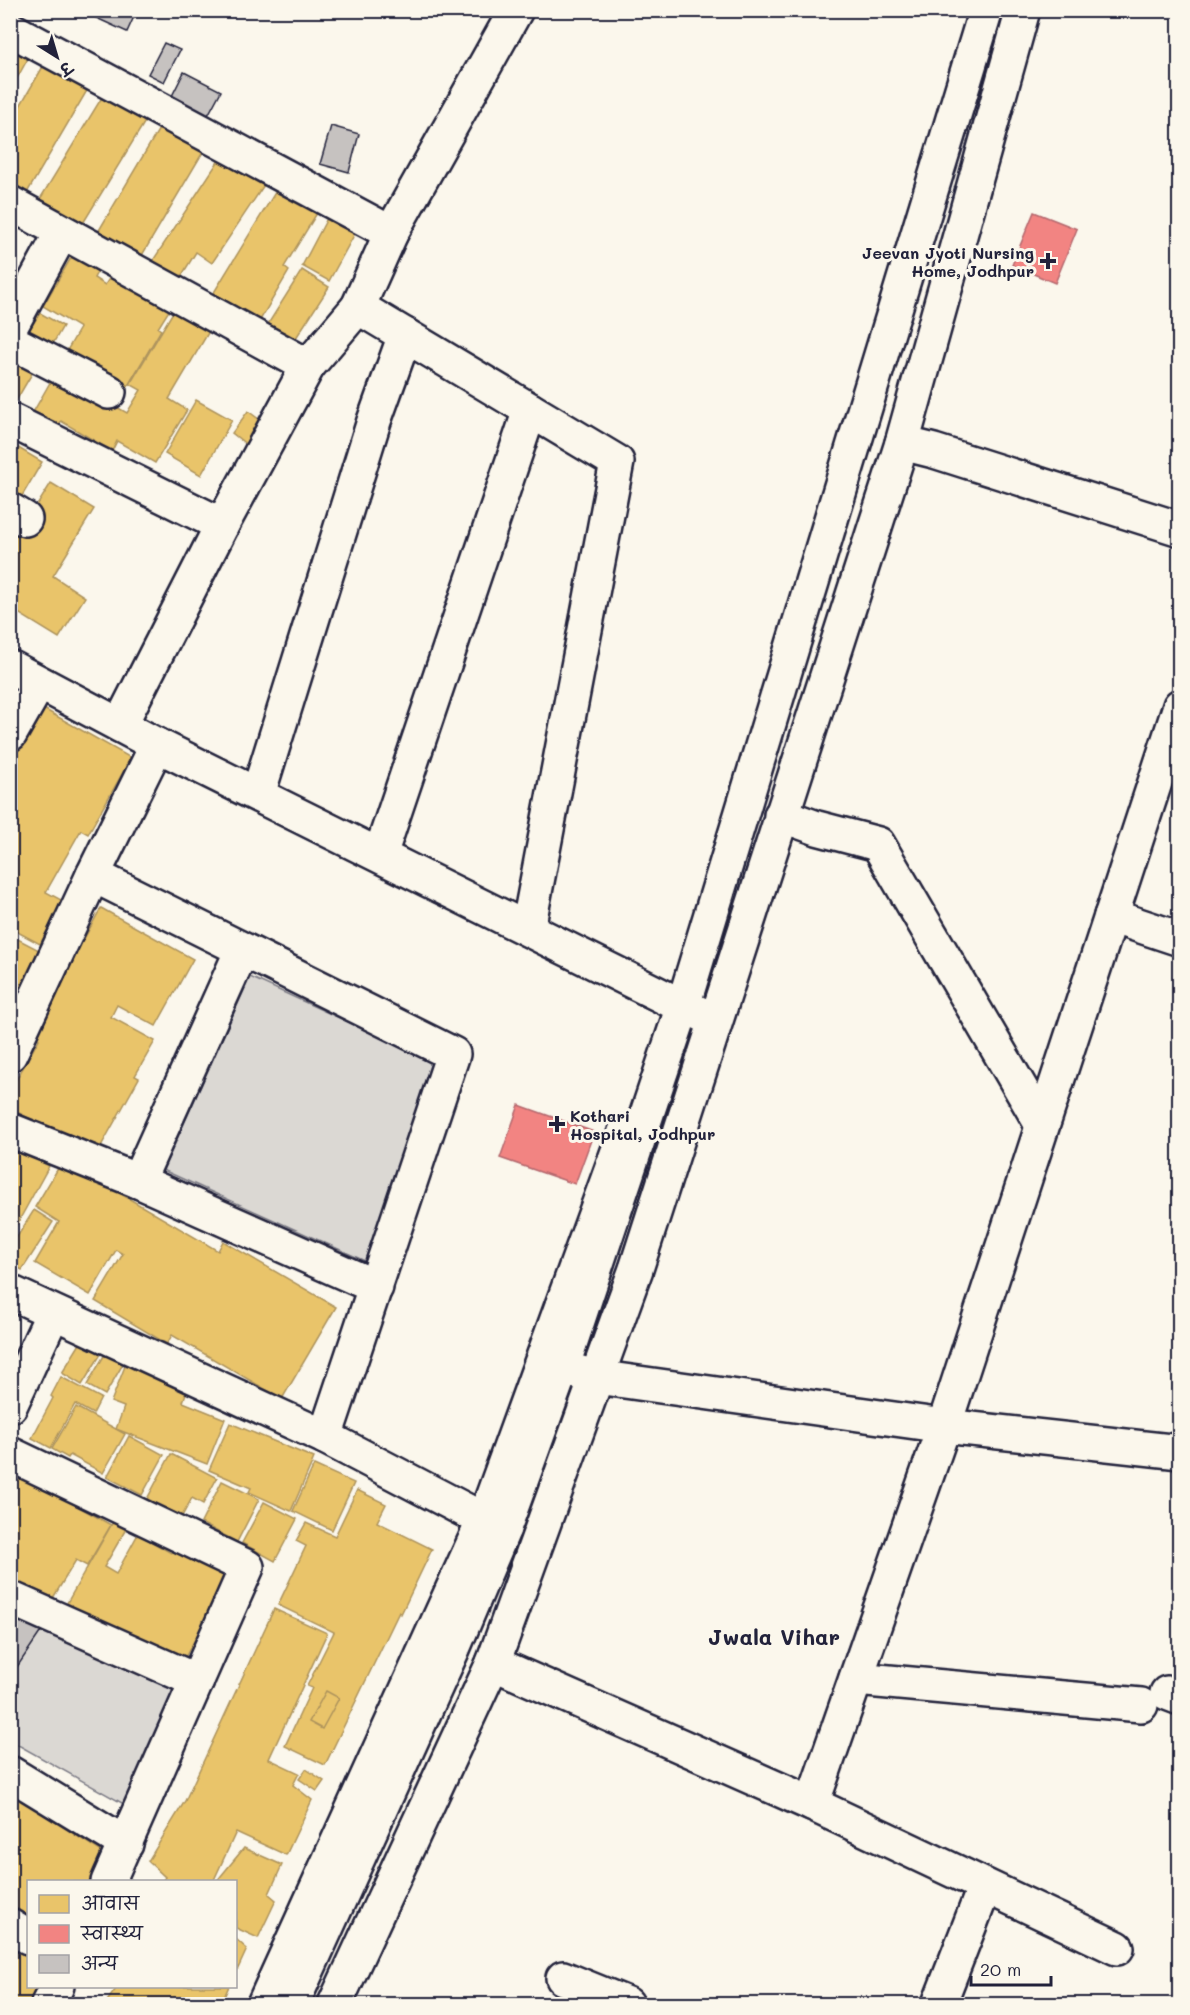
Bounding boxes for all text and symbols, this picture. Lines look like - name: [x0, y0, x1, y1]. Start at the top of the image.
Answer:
- north arrow: [27, 27, 87, 87]
- text: उ: [55, 57, 78, 82]
- place label: Jeevan Jyoti Nursing Home, Jodhpur: [862, 242, 1034, 281]
- marker: Jeevan Jyoti Nursing Home, Jodhpur: [1039, 252, 1057, 270]
- place label: Kothari Hospital, Jodhpur: [570, 1105, 715, 1144]
- marker: Kothari Hospital, Jodhpur: [548, 1115, 566, 1133]
- district label: Jwala Vihar: [708, 1622, 840, 1651]
- legend: [27, 1880, 237, 1988]
- text: आवास: [81, 1891, 140, 1915]
- text: स्वास्थ्य: [80, 1921, 144, 1945]
- scale bar: [971, 1949, 1050, 1987]
- text: अन्य: [81, 1951, 118, 1975]
- text: 20 m: [980, 1957, 1021, 1981]

